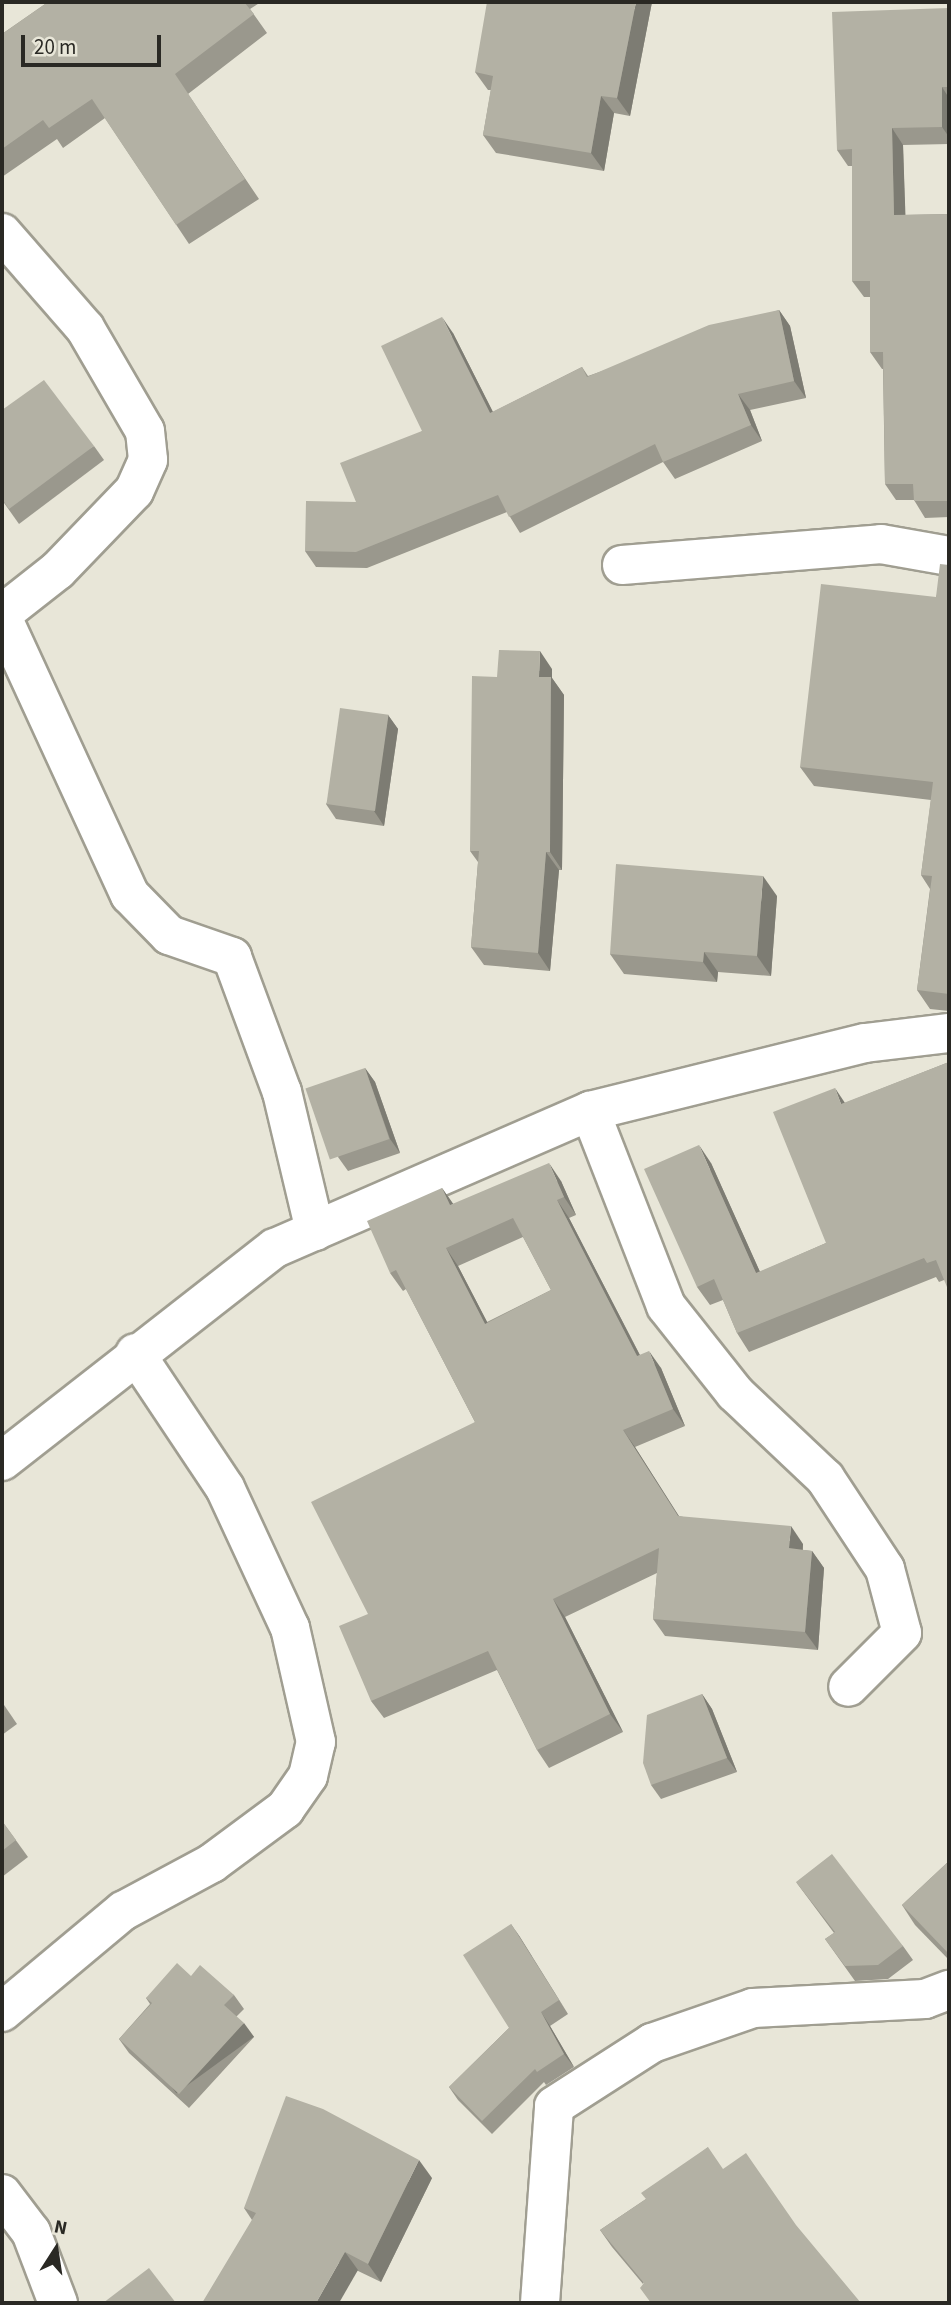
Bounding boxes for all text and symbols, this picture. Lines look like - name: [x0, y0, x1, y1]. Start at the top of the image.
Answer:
- scale bar: [24, 21, 164, 65]
- text: 20 m: [34, 32, 76, 62]
- text: N: [51, 2213, 69, 2242]
- north arrow: [21, 2214, 91, 2284]

